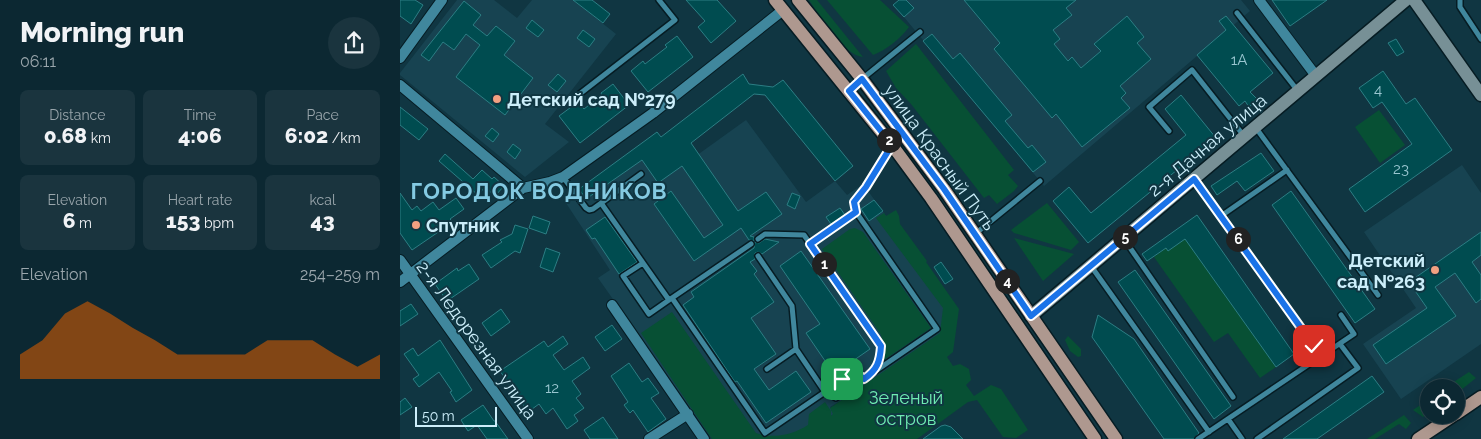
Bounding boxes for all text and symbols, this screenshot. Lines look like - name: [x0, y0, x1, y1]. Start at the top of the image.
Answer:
- text: Morning run: [20, 16, 184, 49]
- button: share: [328, 17, 380, 69]
- house number: 1А: [1231, 51, 1247, 69]
- text: 06:11: [20, 52, 56, 71]
- street label: улица Красный Путь: [880, 80, 1000, 234]
- house number: 4: [1374, 81, 1382, 99]
- place label: Детский сад №279: [507, 89, 676, 110]
- street label: 2-я Дачная улица: [1144, 89, 1270, 201]
- marker: Детский сад №279: [491, 93, 503, 105]
- text: Distance: [49, 107, 105, 123]
- text: Time: [184, 107, 216, 123]
- text: Pace: [307, 107, 339, 123]
- text: 0.68: [44, 123, 87, 148]
- text: 4:06: [178, 123, 222, 148]
- text: 6:02: [285, 123, 328, 148]
- pin: 2: [876, 128, 902, 152]
- text: km: [87, 130, 111, 146]
- text: /km: [328, 130, 361, 146]
- text: 2: [886, 132, 893, 148]
- house number: 23: [1393, 160, 1409, 178]
- district label: ГОРОДОК ВОДНИКОВ: [411, 178, 667, 204]
- text: Elevation: [48, 192, 107, 208]
- text: Heart rate: [168, 192, 232, 208]
- text: kcal: [310, 192, 336, 208]
- text: 6: [63, 208, 76, 233]
- text: 153: [166, 208, 200, 233]
- text: 43: [311, 208, 335, 233]
- text: m: [76, 215, 92, 231]
- text: bpm: [200, 215, 234, 231]
- place label: Спутник: [426, 215, 500, 236]
- marker: Спутник: [410, 219, 422, 231]
- pin: 5: [1112, 224, 1138, 250]
- pin: 6: [1226, 226, 1250, 252]
- text: 5: [1122, 229, 1129, 245]
- text: 6: [1234, 231, 1243, 247]
- place label: Детский сад №263: [1337, 250, 1425, 292]
- pin: 1: [812, 252, 836, 276]
- text: 1: [821, 256, 828, 272]
- street label: 2-я Ледорезная улица: [413, 257, 541, 423]
- marker: Детский сад №263: [1429, 264, 1441, 276]
- text: Elevation: [20, 265, 88, 284]
- text: 254–259 m: [300, 265, 380, 284]
- pin: 4: [994, 268, 1020, 294]
- text: 4: [1004, 273, 1012, 289]
- pin: [1293, 325, 1335, 367]
- icon: check: [1300, 332, 1328, 360]
- pin: [821, 358, 863, 400]
- icon: arrive: [828, 365, 856, 393]
- house number: 12: [545, 379, 559, 397]
- map controls: [1420, 379, 1465, 424]
- button: locate: [1420, 379, 1465, 424]
- park label: Зеленый остров: [869, 387, 943, 429]
- scale bar: [415, 404, 498, 427]
- text: 50 m: [422, 408, 455, 424]

